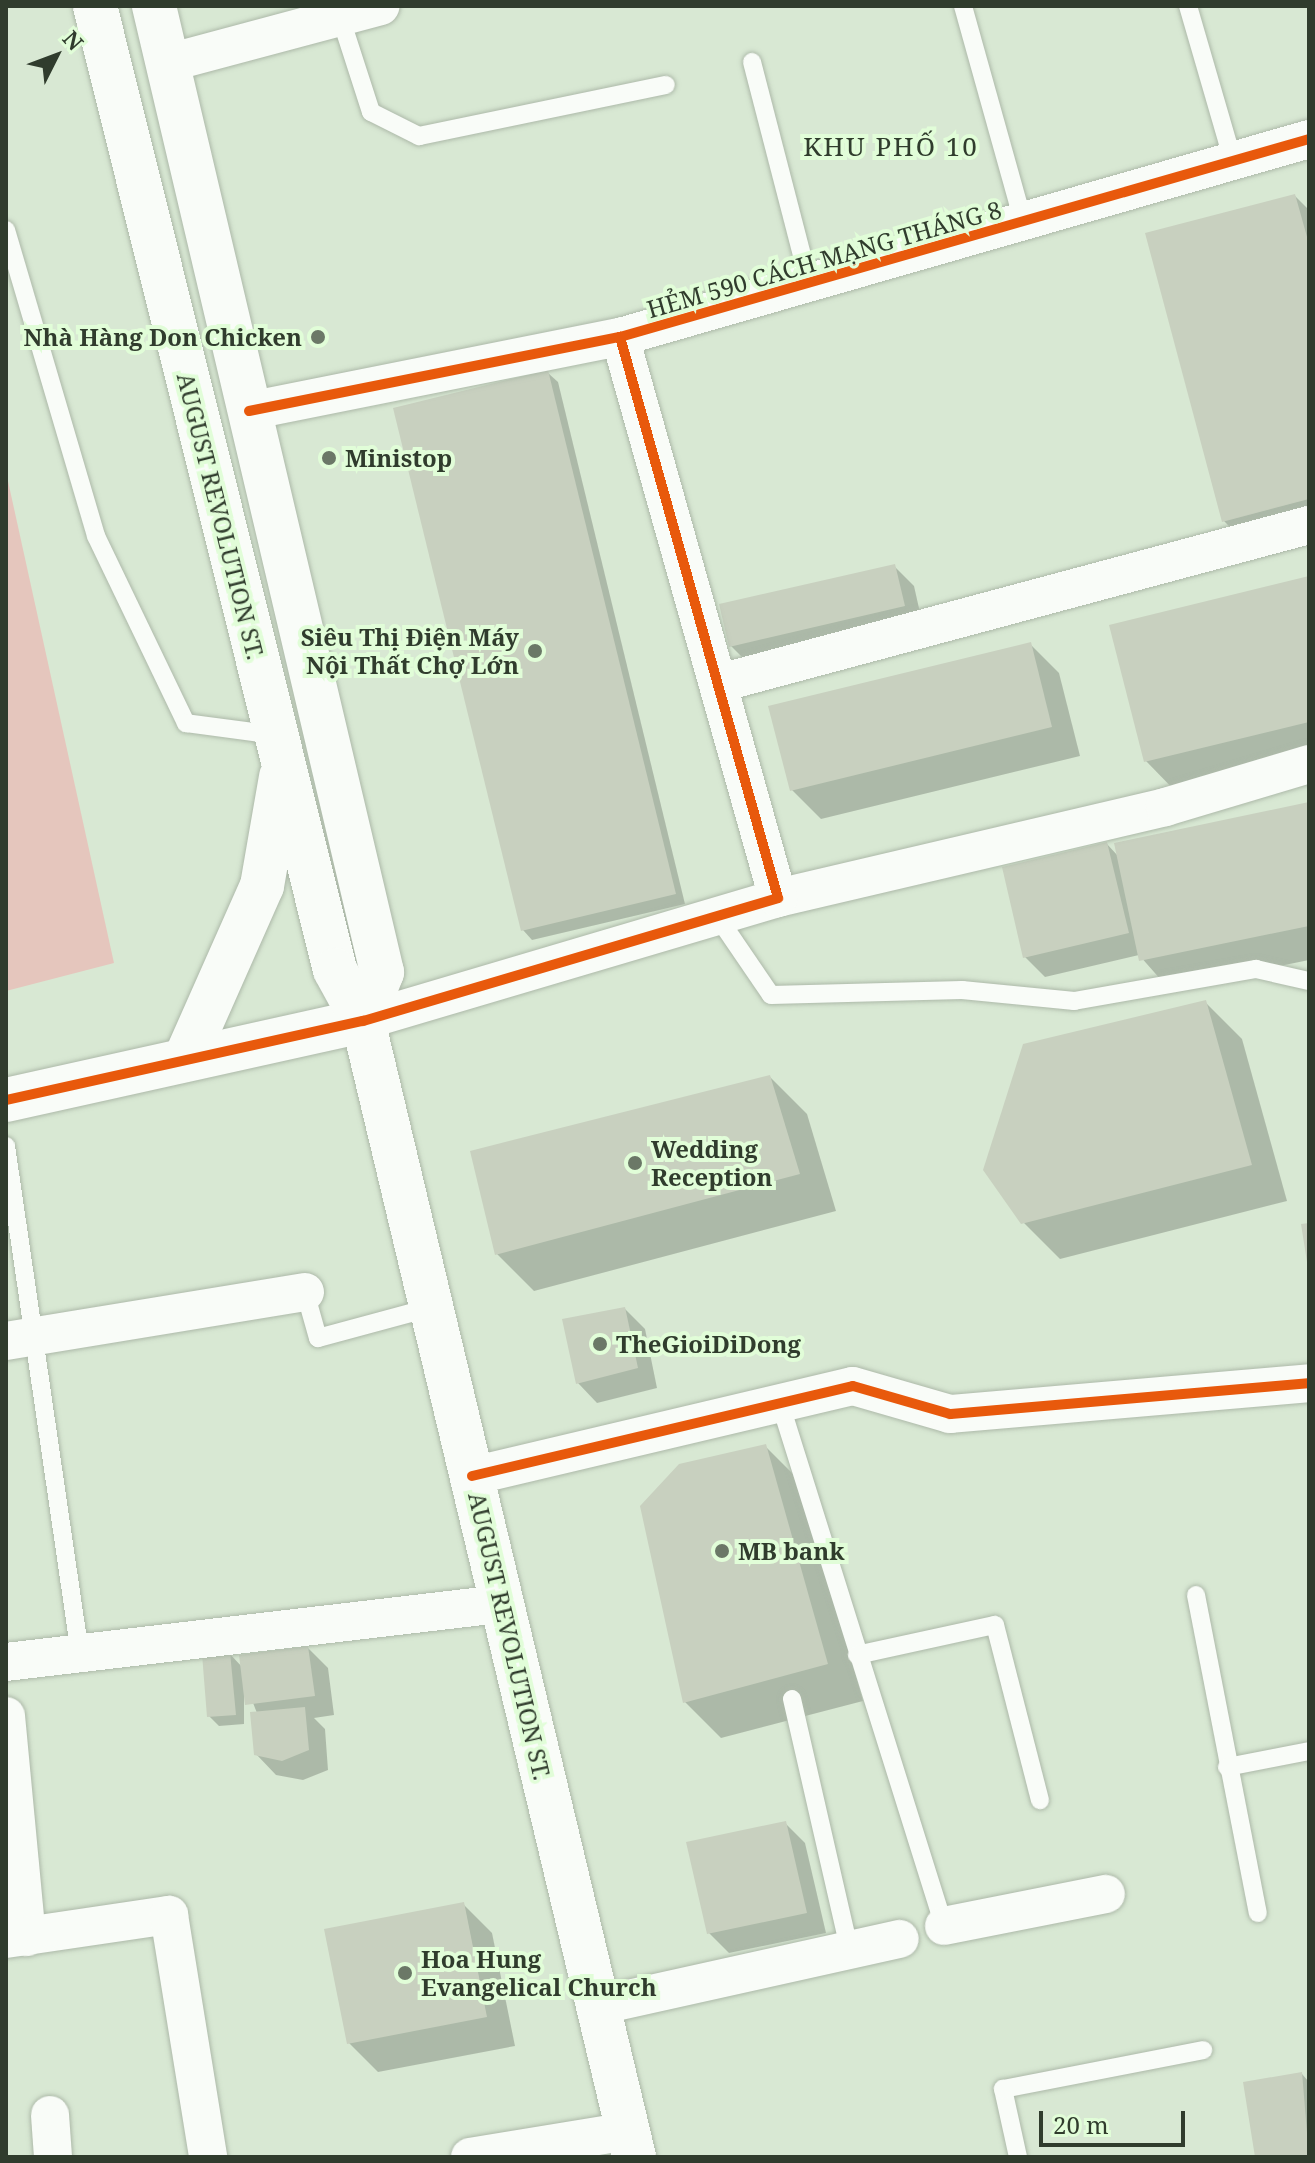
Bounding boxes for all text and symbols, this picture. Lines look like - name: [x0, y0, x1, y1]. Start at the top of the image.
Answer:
- north arrow: [16, 16, 96, 96]
- text: N: [57, 23, 91, 56]
- district label: KHU PHỐ 10: [803, 131, 979, 163]
- street label: HẺM 590 CÁCH MẠNG THÁNG 8: [643, 195, 1005, 323]
- place label: Nhà Hàng Don Chicken: [24, 323, 302, 351]
- marker: Nhà Hàng Don Chicken: [309, 328, 327, 346]
- street label: AUGUST REVOLUTION ST.: [171, 370, 271, 662]
- place label: Ministop: [345, 444, 452, 472]
- marker: Ministop: [320, 449, 338, 467]
- place label: Siêu Thị Điện Máy Nội Thất Chợ Lớn: [301, 623, 519, 679]
- marker: Siêu Thị Điện Máy Nội Thất Chợ Lớn: [526, 642, 544, 660]
- place label: Wedding Reception: [651, 1135, 773, 1191]
- marker: Wedding Reception: [626, 1154, 644, 1172]
- place label: TheGioiDiDong: [616, 1330, 801, 1358]
- marker: TheGioiDiDong: [591, 1335, 609, 1353]
- street label: AUGUST REVOLUTION ST.: [463, 1489, 557, 1783]
- place label: MB bank: [738, 1537, 844, 1565]
- marker: MB bank: [713, 1542, 731, 1560]
- place label: Hoa Hung Evangelical Church: [421, 1945, 657, 2001]
- marker: Hoa Hung Evangelical Church: [396, 1964, 414, 1982]
- scale bar: [1043, 2095, 1189, 2145]
- text: 20 m: [1053, 2108, 1109, 2141]

